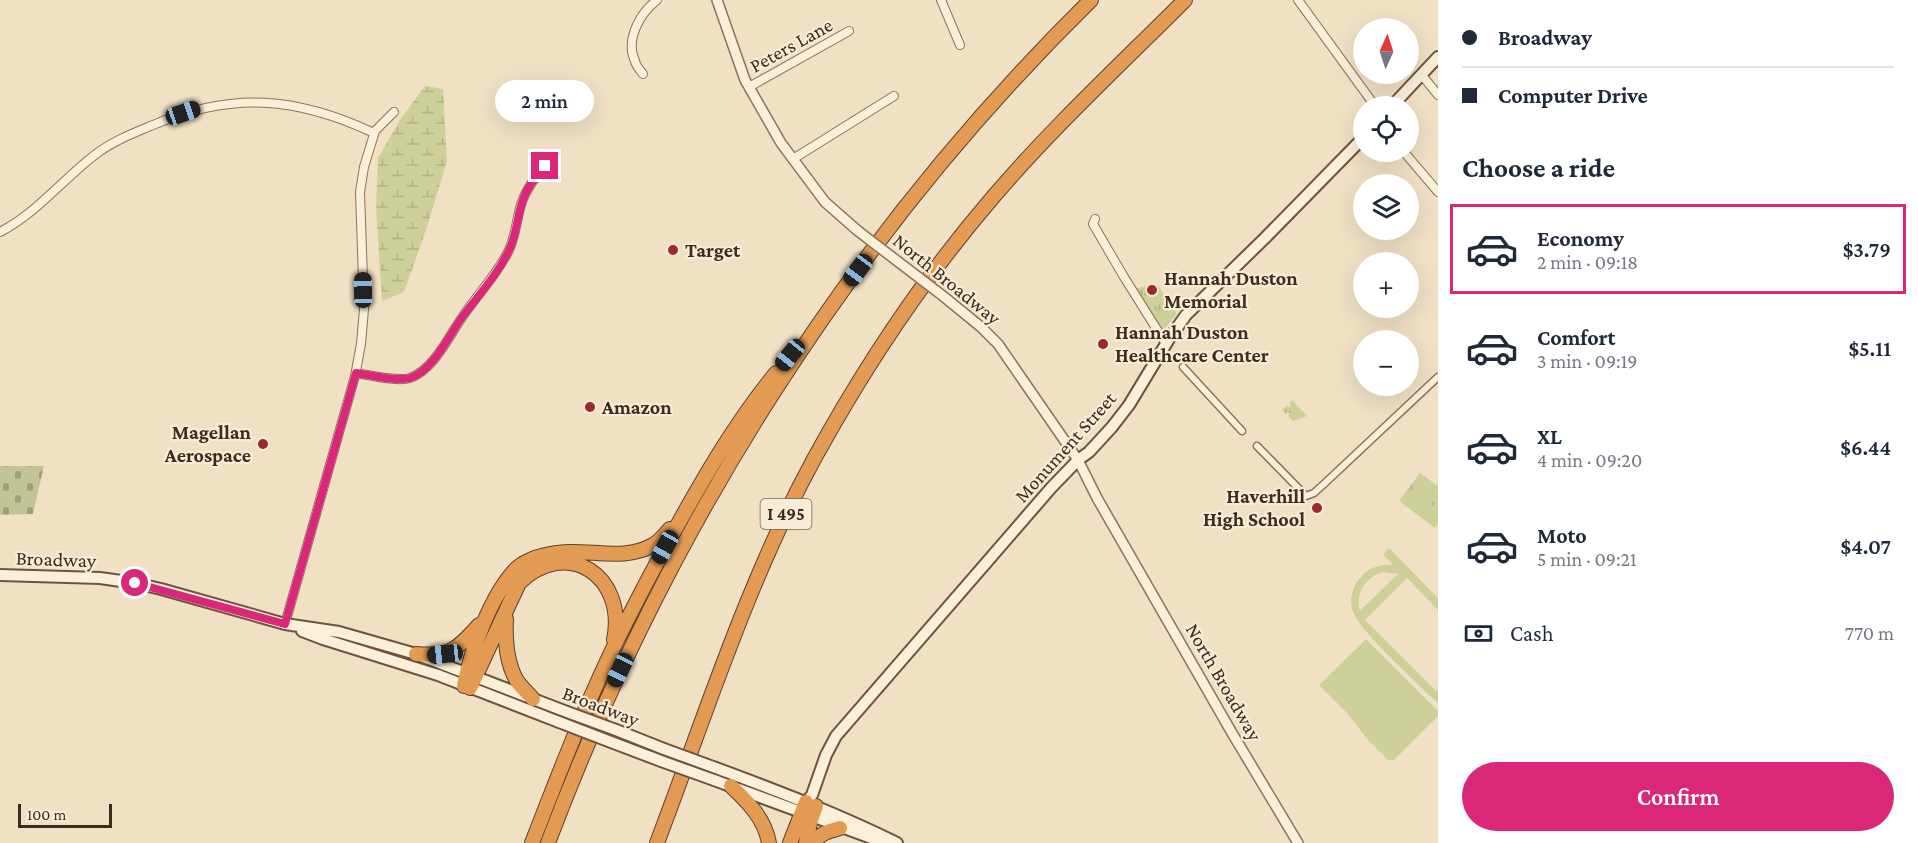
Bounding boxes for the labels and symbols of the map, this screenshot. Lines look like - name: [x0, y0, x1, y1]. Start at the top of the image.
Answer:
- street label: Peters Lane: [746, 13, 836, 77]
- north arrow: [1353, 18, 1419, 84]
- callout: 2 min: [496, 79, 594, 121]
- car: [163, 99, 203, 127]
- route end: [531, 152, 558, 179]
- street label: North Broadway: [888, 229, 1006, 330]
- place label: Target: [685, 239, 741, 261]
- marker: Target: [666, 243, 680, 257]
- car: [840, 250, 876, 290]
- place label: Hannah Duston Memorial: [1164, 267, 1298, 312]
- car: [354, 272, 372, 308]
- marker: Hannah Duston Memorial: [1145, 283, 1159, 297]
- place label: Hannah Duston Healthcare Center: [1115, 321, 1269, 366]
- car: [772, 335, 808, 375]
- marker: Hannah Duston Healthcare Center: [1096, 337, 1110, 351]
- street label: Monument Street: [1010, 387, 1121, 507]
- place label: Amazon: [601, 396, 672, 418]
- marker: Amazon: [583, 400, 597, 414]
- place label: Magellan Aerospace: [164, 421, 252, 466]
- marker: Magellan Aerospace: [256, 437, 270, 451]
- place label: Haverhill High School: [1203, 485, 1305, 530]
- road number: I 495: [760, 499, 812, 529]
- marker: Haverhill High School: [1310, 501, 1324, 515]
- car: [648, 527, 682, 567]
- street label: Broadway: [15, 547, 97, 572]
- route start: [121, 569, 148, 596]
- street label: North Broadway: [1181, 620, 1267, 746]
- car: [426, 643, 464, 665]
- car: [604, 650, 636, 690]
- street label: Broadway: [559, 681, 643, 732]
- scale bar: [18, 801, 112, 828]

